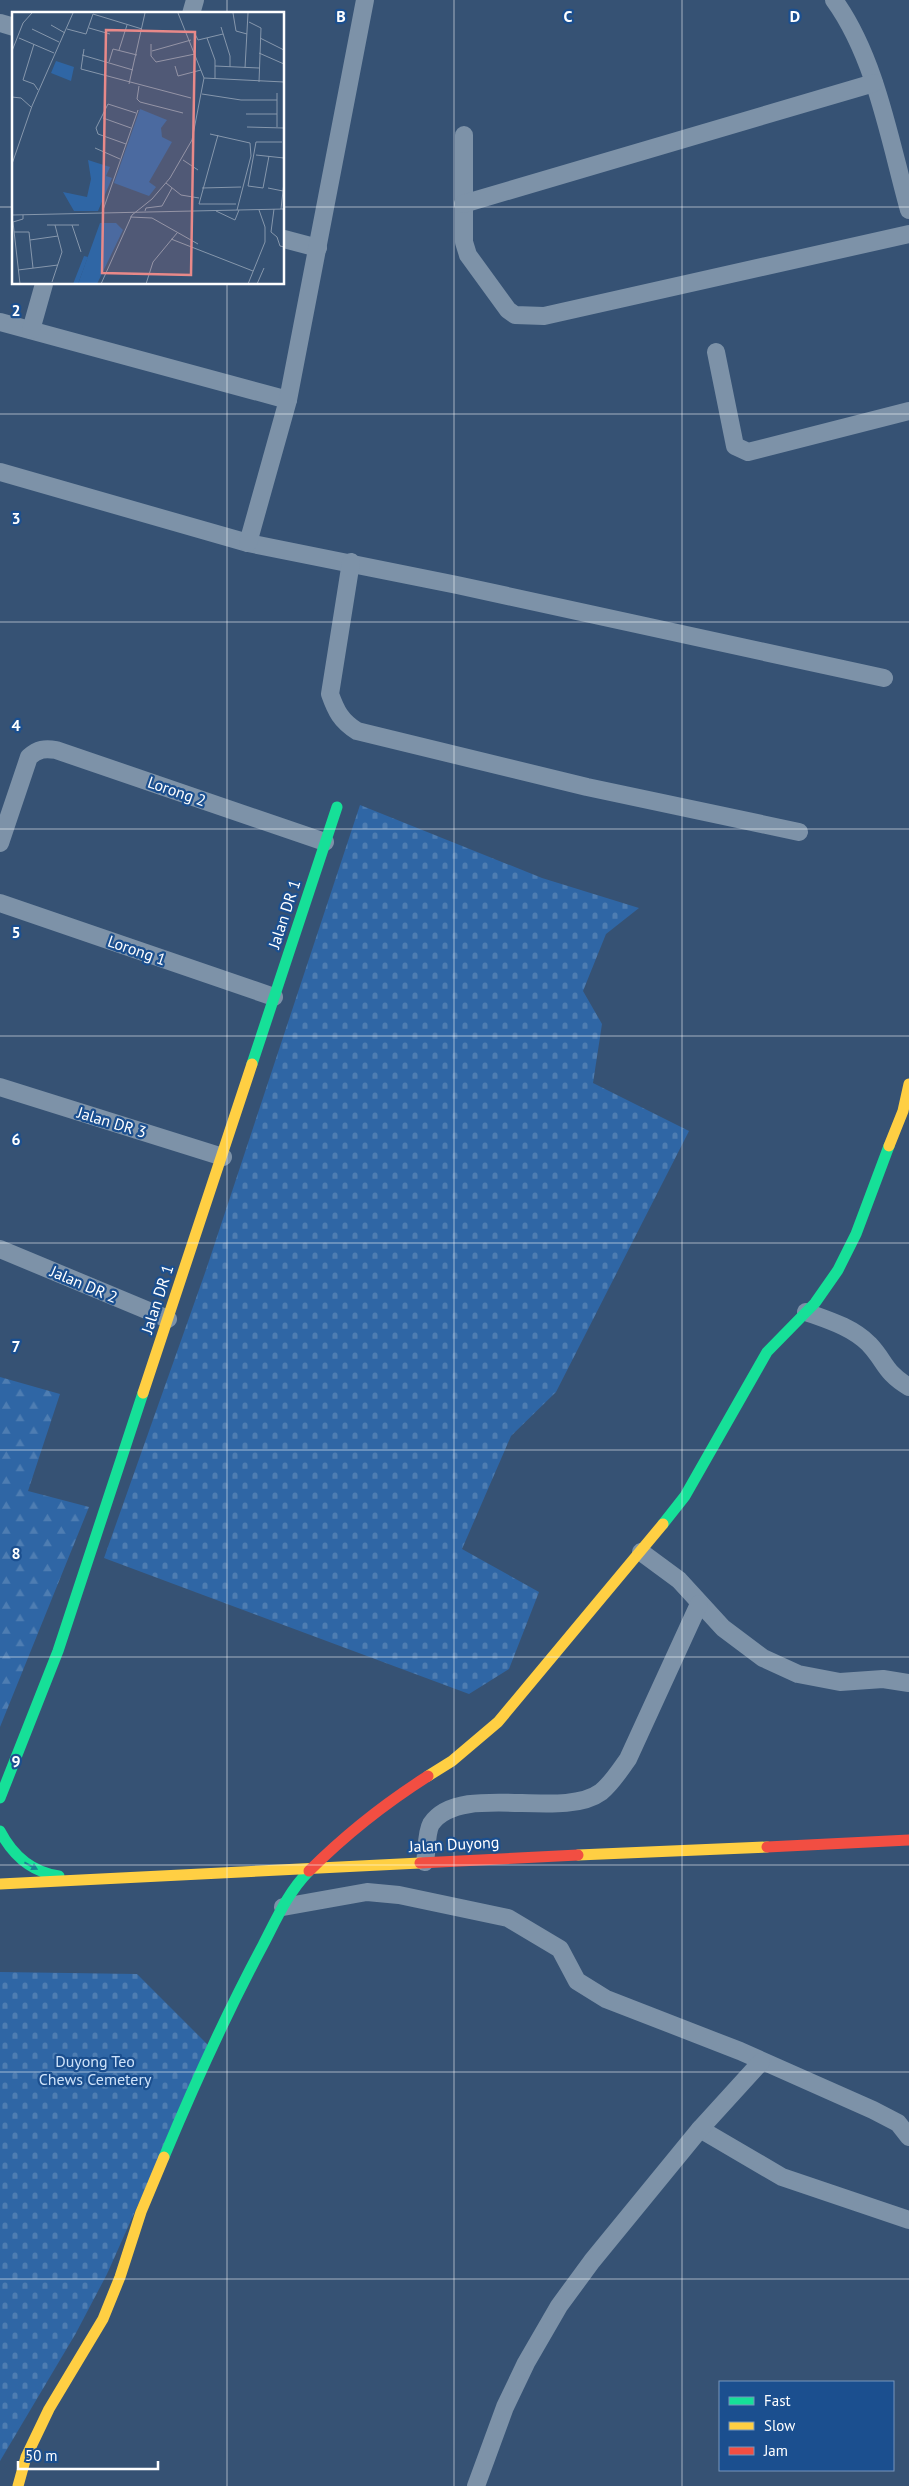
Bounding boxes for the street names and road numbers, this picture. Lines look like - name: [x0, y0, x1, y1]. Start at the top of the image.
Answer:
- street label: Lorong 2: [145, 772, 209, 810]
- street label: Jalan DR 1: [263, 877, 305, 952]
- street label: Lorong 1: [105, 931, 169, 969]
- street label: Jalan DR 3: [74, 1102, 149, 1142]
- street label: Jalan DR 2: [46, 1260, 121, 1307]
- street label: Jalan DR 1: [136, 1262, 178, 1337]
- street label: Jalan Duyong: [407, 1832, 500, 1856]

